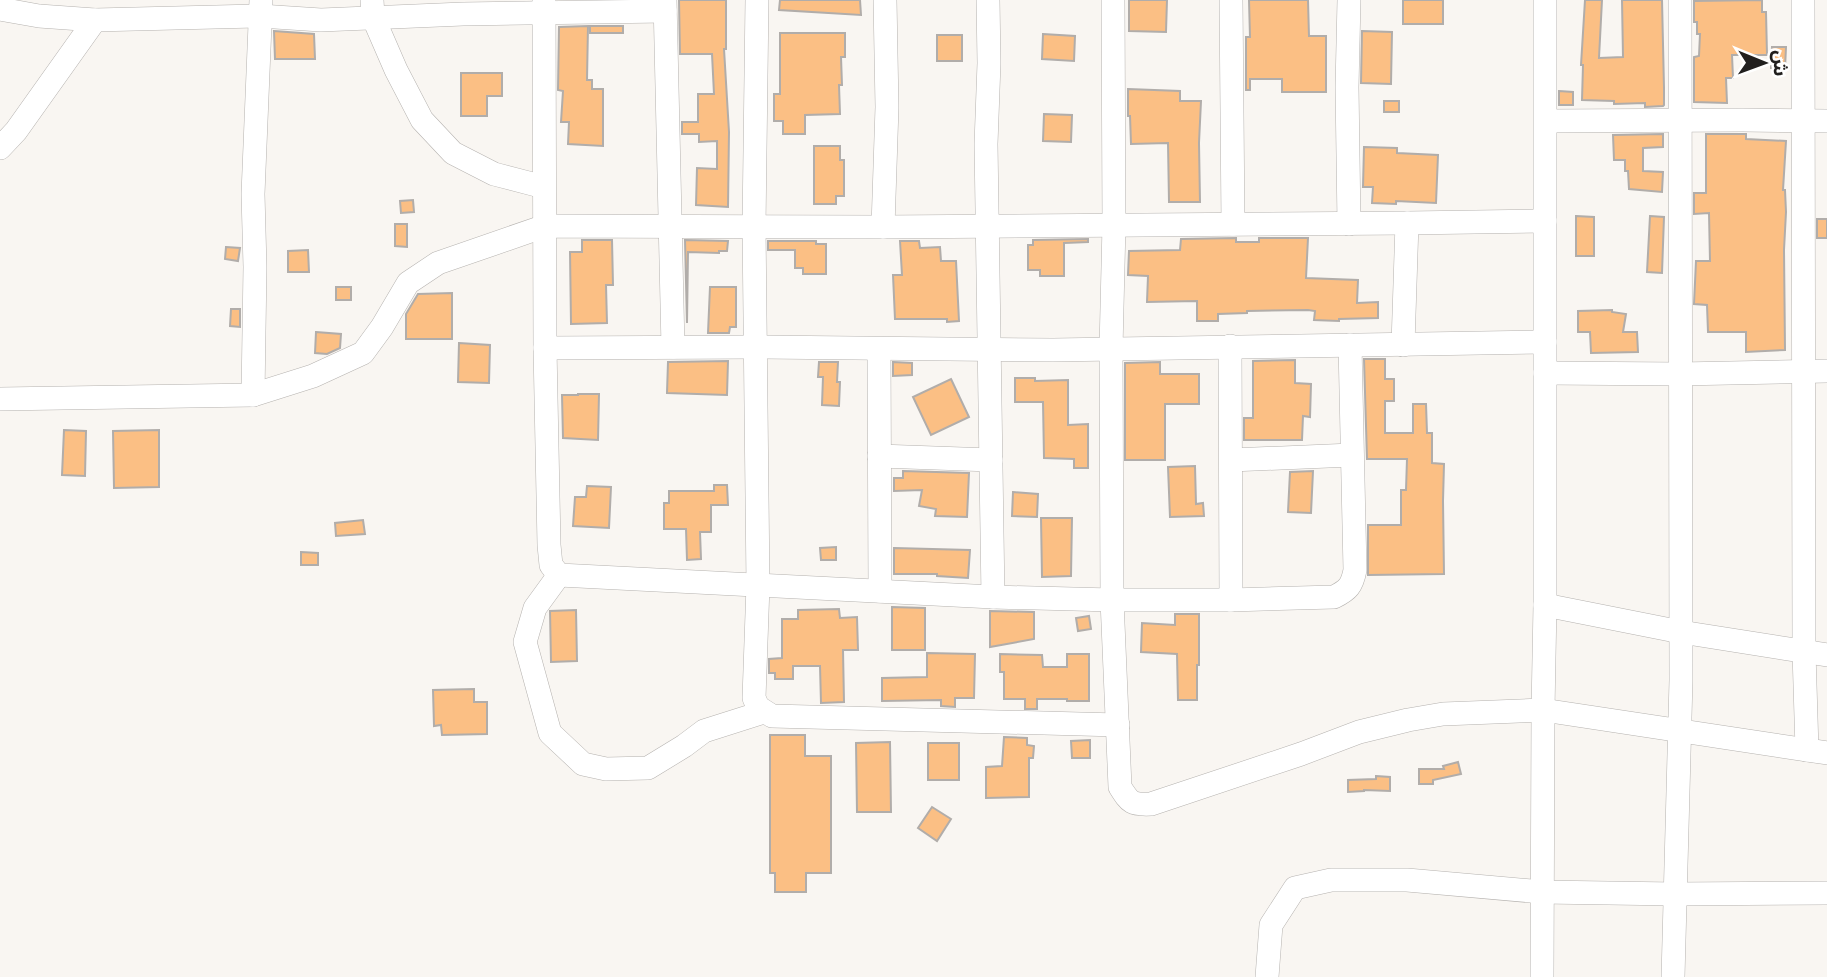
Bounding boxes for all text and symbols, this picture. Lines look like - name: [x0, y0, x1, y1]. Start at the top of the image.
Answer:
- north arrow: [1729, 28, 1799, 98]
- text: ش: [1769, 50, 1792, 77]

